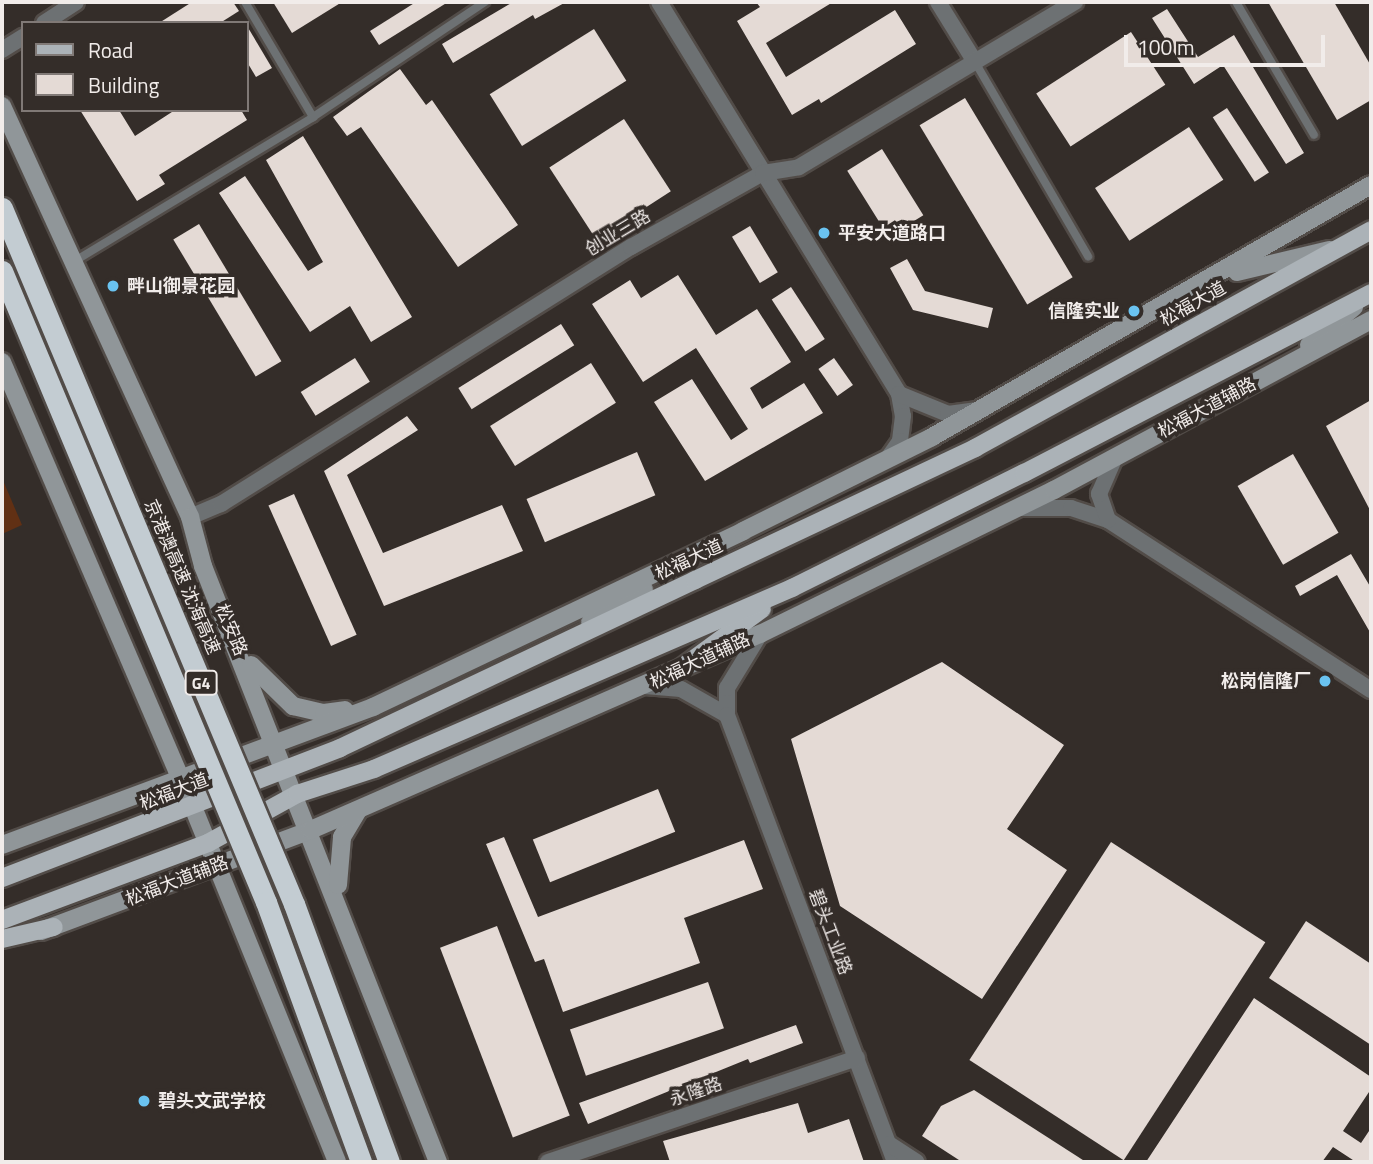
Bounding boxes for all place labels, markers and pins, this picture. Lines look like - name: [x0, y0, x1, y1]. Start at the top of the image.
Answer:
- place label: 平安大道路口: [838, 222, 946, 244]
- marker: 平安大道路口: [816, 225, 832, 241]
- place label: 畔山御景花园: [127, 275, 235, 297]
- marker: 畔山御景花园: [105, 278, 121, 294]
- place label: 信隆实业: [1048, 300, 1120, 322]
- marker: 信隆实业: [1126, 303, 1142, 319]
- place label: 松岗信隆厂: [1221, 670, 1311, 692]
- marker: 松岗信隆厂: [1317, 673, 1333, 689]
- place label: 碧头文武学校: [158, 1090, 266, 1112]
- marker: 碧头文武学校: [136, 1093, 152, 1109]

